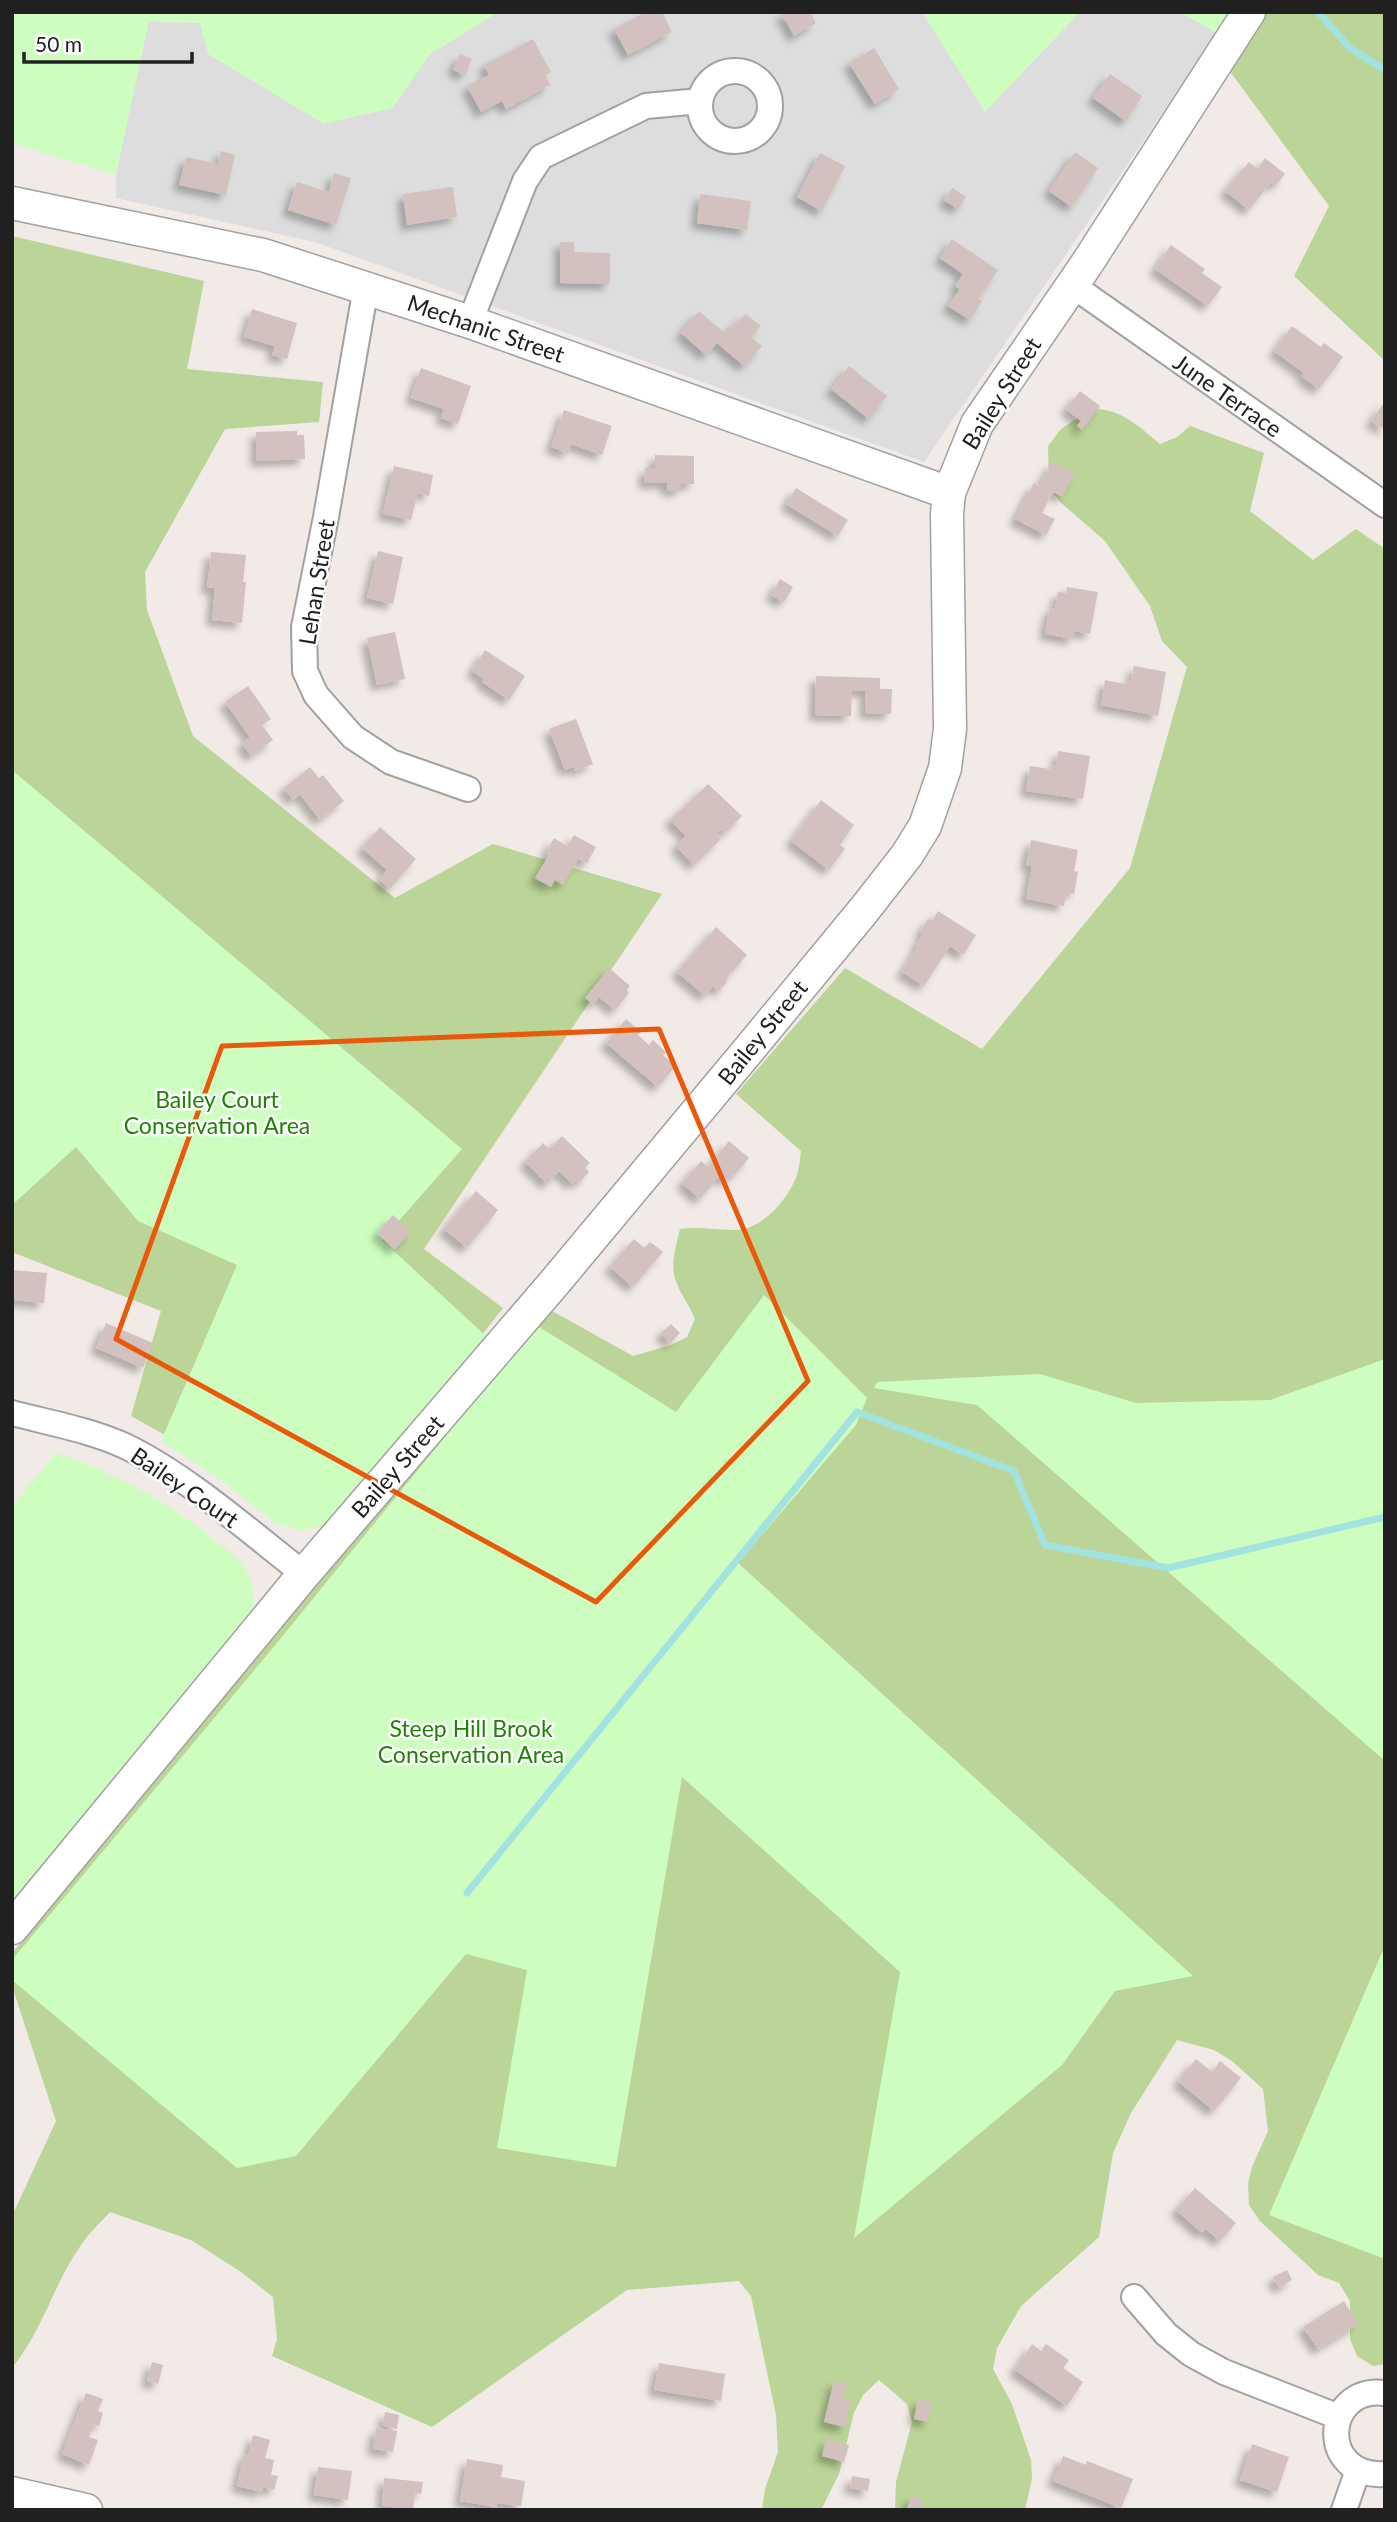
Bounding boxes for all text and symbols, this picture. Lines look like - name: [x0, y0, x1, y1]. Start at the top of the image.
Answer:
- scale bar: [24, 21, 192, 65]
- text: 50 m: [35, 31, 82, 56]
- street label: Mechanic Street: [404, 288, 569, 368]
- street label: Bailey Street: [956, 331, 1047, 454]
- street label: June Terrace: [1168, 347, 1288, 443]
- street label: Lehan Street: [292, 517, 340, 647]
- street label: Bailey Street: [711, 973, 813, 1090]
- park label: Bailey Court Conservation Area: [124, 1085, 310, 1139]
- street label: Bailey Street: [345, 1408, 450, 1523]
- street label: Bailey Court: [126, 1441, 245, 1534]
- park label: Steep Hill Brook Conservation Area: [378, 1714, 564, 1768]

